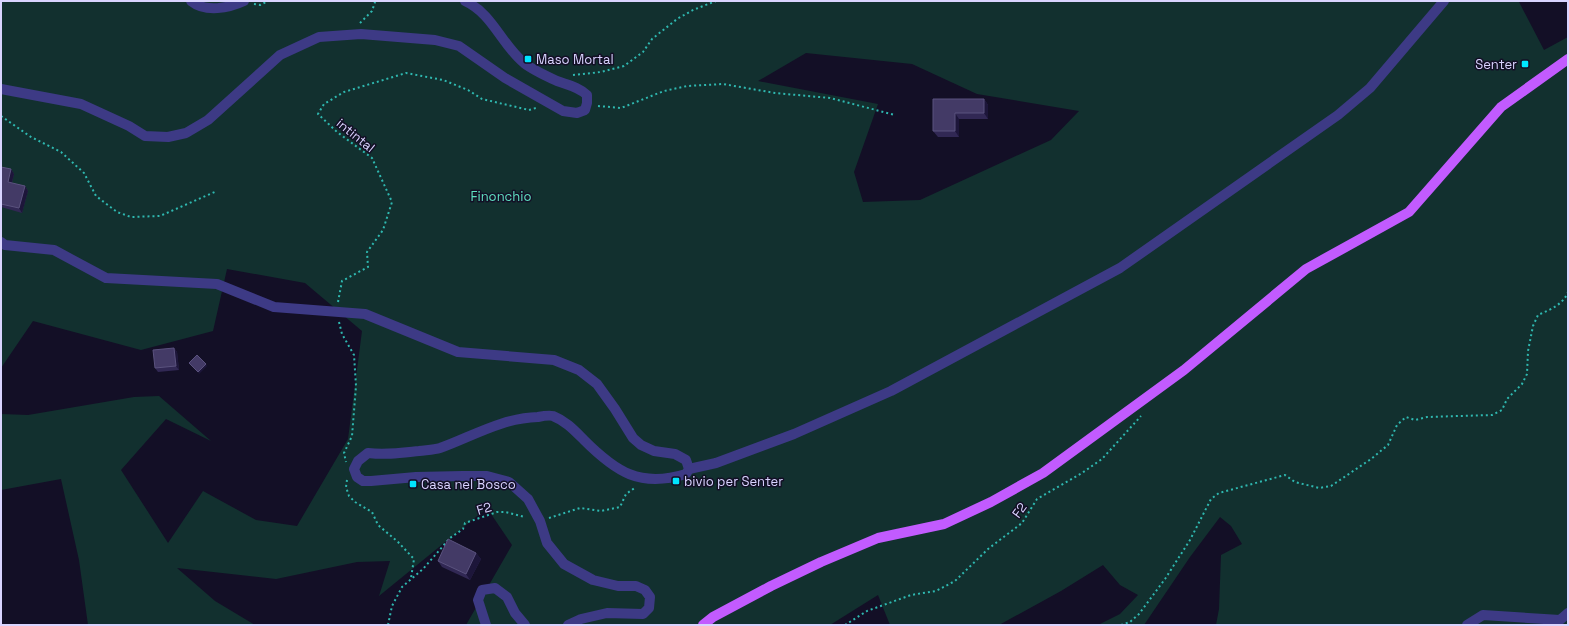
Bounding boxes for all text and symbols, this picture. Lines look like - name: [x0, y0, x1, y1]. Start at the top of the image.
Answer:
- place label: Maso Mortal: [536, 51, 614, 68]
- marker: Maso Mortal: [523, 54, 533, 64]
- place label: Senter: [1475, 56, 1517, 73]
- marker: Senter: [1520, 59, 1530, 69]
- street label: intintal: [333, 115, 378, 156]
- park label: Finonchio: [470, 188, 532, 205]
- place label: bivio per Senter: [684, 473, 783, 490]
- place label: Casa nel Bosco: [421, 476, 516, 493]
- marker: bivio per Senter: [671, 476, 681, 486]
- marker: Casa nel Bosco: [408, 479, 418, 489]
- street label: F2: [475, 498, 494, 519]
- street label: F2: [1008, 499, 1031, 521]

